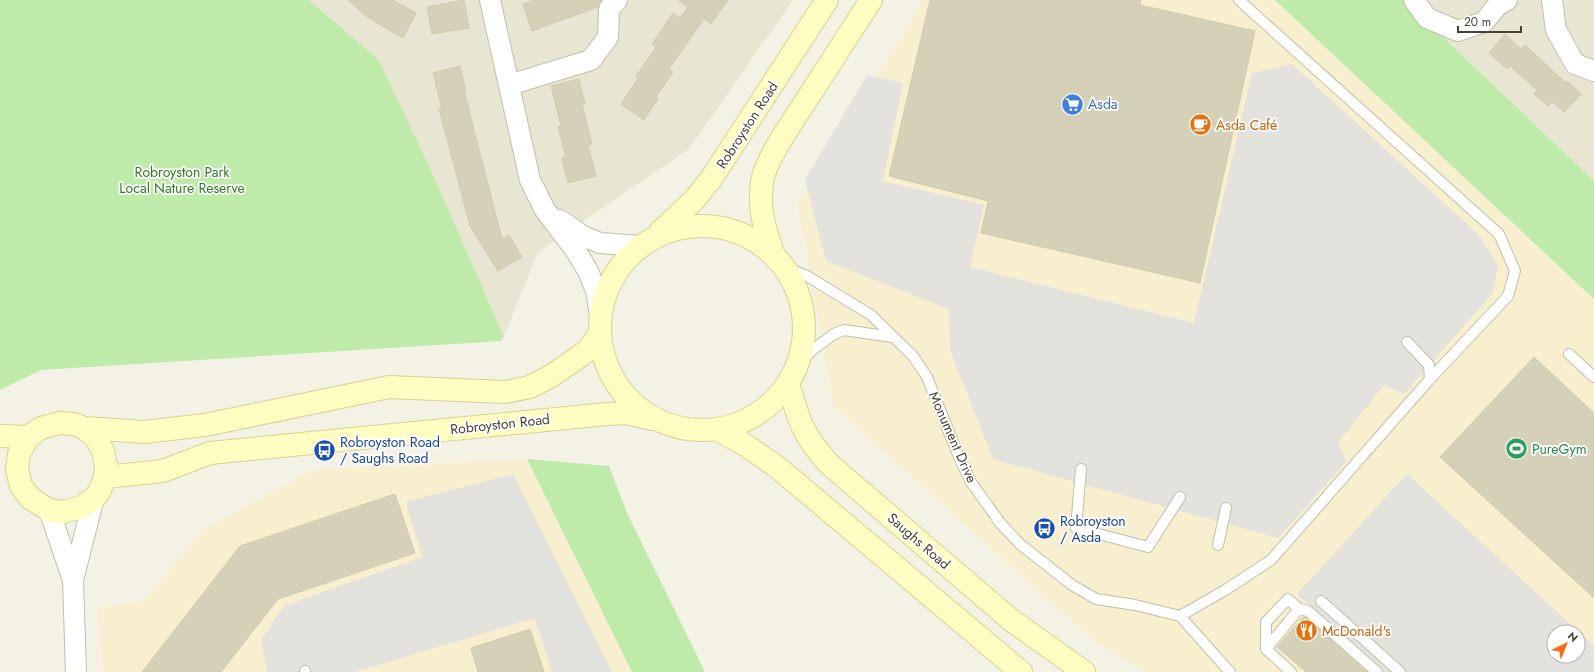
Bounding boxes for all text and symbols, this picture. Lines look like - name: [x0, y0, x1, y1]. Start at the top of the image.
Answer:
- scale bar: [1458, 8, 1521, 34]
- text: 20 m: [1464, 13, 1491, 31]
- street label: Robroyston Road: [711, 78, 783, 172]
- supermarket icon: Asda: [1059, 91, 1085, 117]
- place label: Asda: [1088, 94, 1118, 114]
- cafe icon: Asda Café: [1187, 112, 1213, 138]
- place label: Asda Café: [1216, 115, 1277, 135]
- park label: Robroyston Park Local Nature Reserve: [119, 162, 245, 198]
- street label: Monument Drive: [924, 388, 982, 486]
- street label: Robroyston Road: [449, 409, 551, 439]
- place label: Robroyston Road / Saughs Road: [340, 432, 440, 468]
- sports icon: PureGym: [1504, 436, 1530, 462]
- bus stop icon: Robroyston Road / Saughs Road: [311, 437, 337, 463]
- place label: PureGym: [1532, 439, 1587, 459]
- street label: Saughs Road: [883, 508, 955, 574]
- place label: Robroyston / Asda: [1060, 511, 1126, 547]
- bus stop icon: Robroyston / Asda: [1032, 516, 1058, 542]
- restaurant icon: McDonald's: [1293, 618, 1319, 644]
- place label: McDonald's: [1322, 621, 1391, 641]
- north arrow: [1546, 624, 1586, 664]
- text: N: [1564, 628, 1581, 646]

